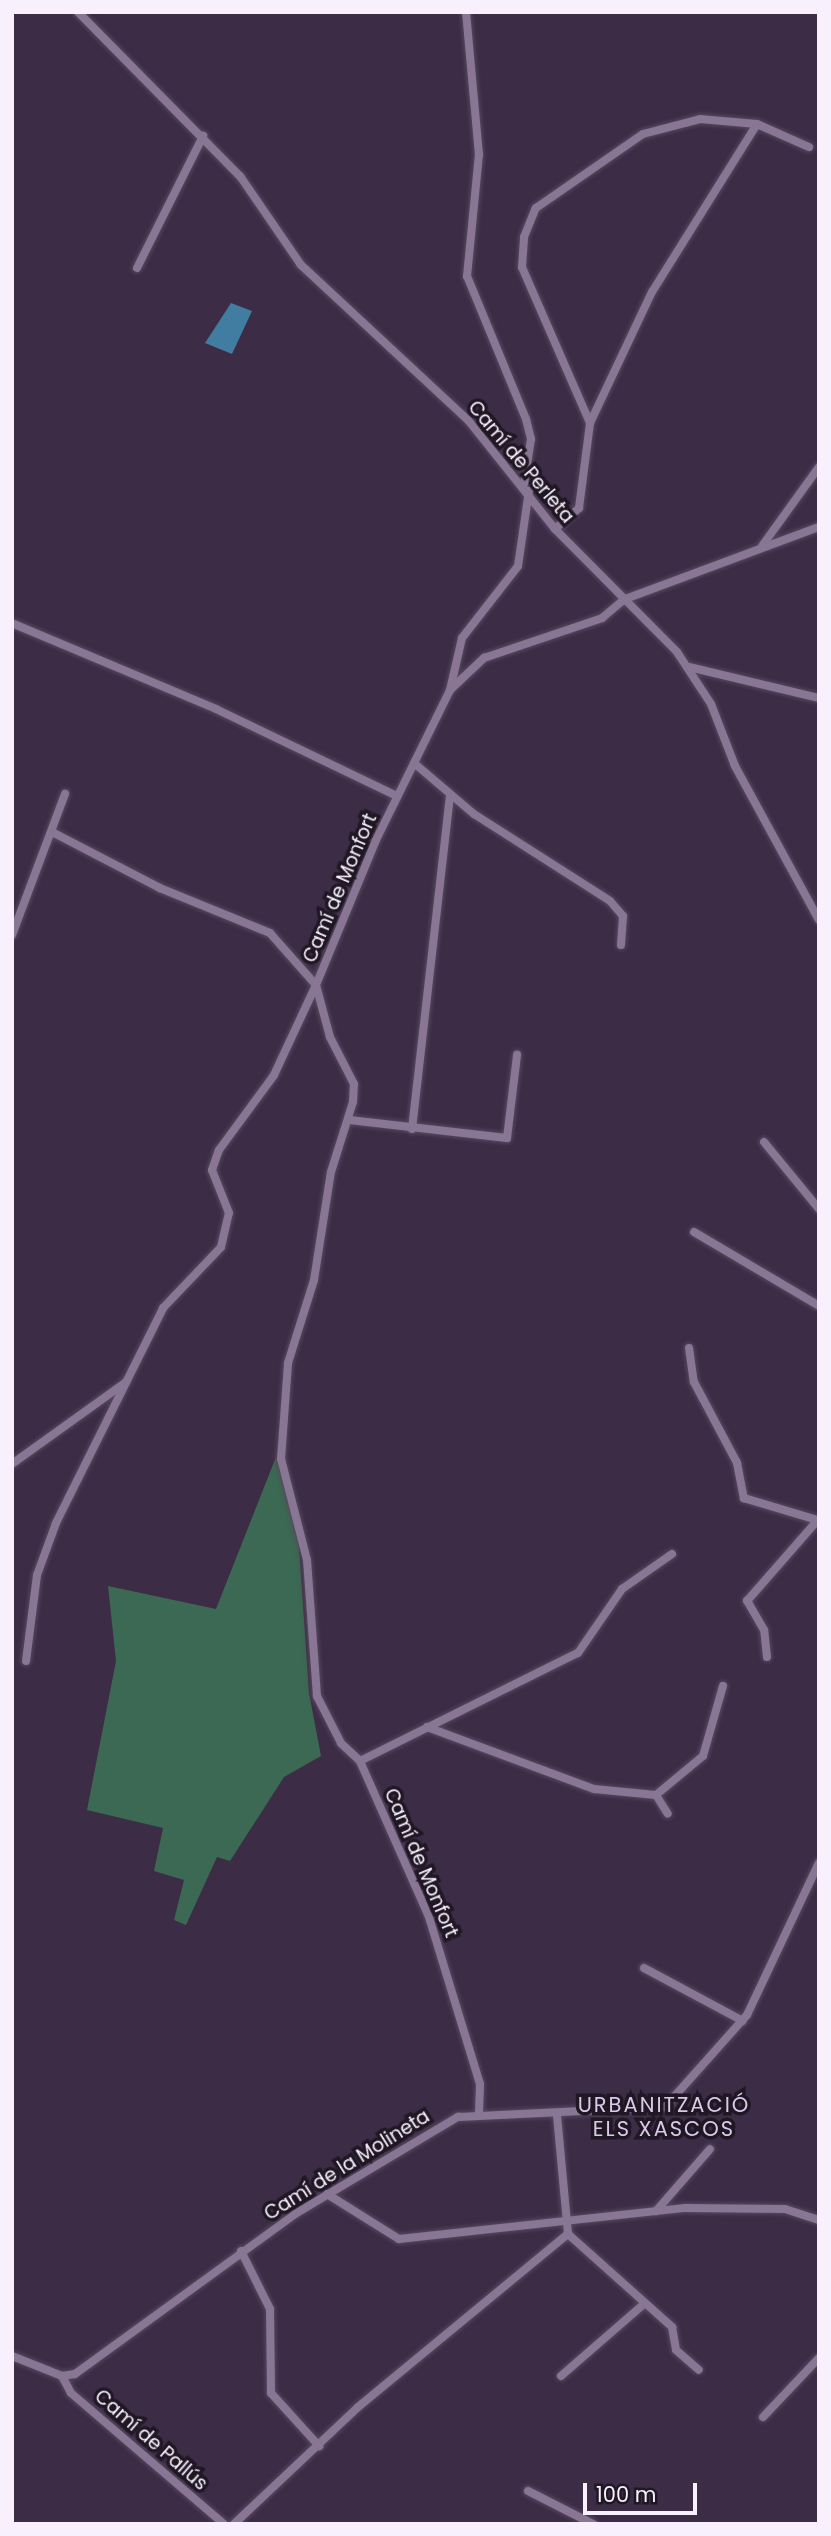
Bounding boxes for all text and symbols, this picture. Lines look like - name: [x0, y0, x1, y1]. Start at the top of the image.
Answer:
- street label: Camí de Perleta: [463, 396, 579, 528]
- street label: Camí de Monfort: [298, 810, 382, 966]
- street label: Camí de Monfort: [379, 1785, 463, 1941]
- district label: URBANITZACIÓ ELS XASCOS: [579, 2092, 749, 2142]
- street label: Camí de la Molineta: [260, 2105, 434, 2225]
- street label: Camí de Pallús: [90, 2385, 212, 2495]
- scale bar: [586, 2470, 700, 2514]
- text: 100 m: [596, 2480, 656, 2509]

